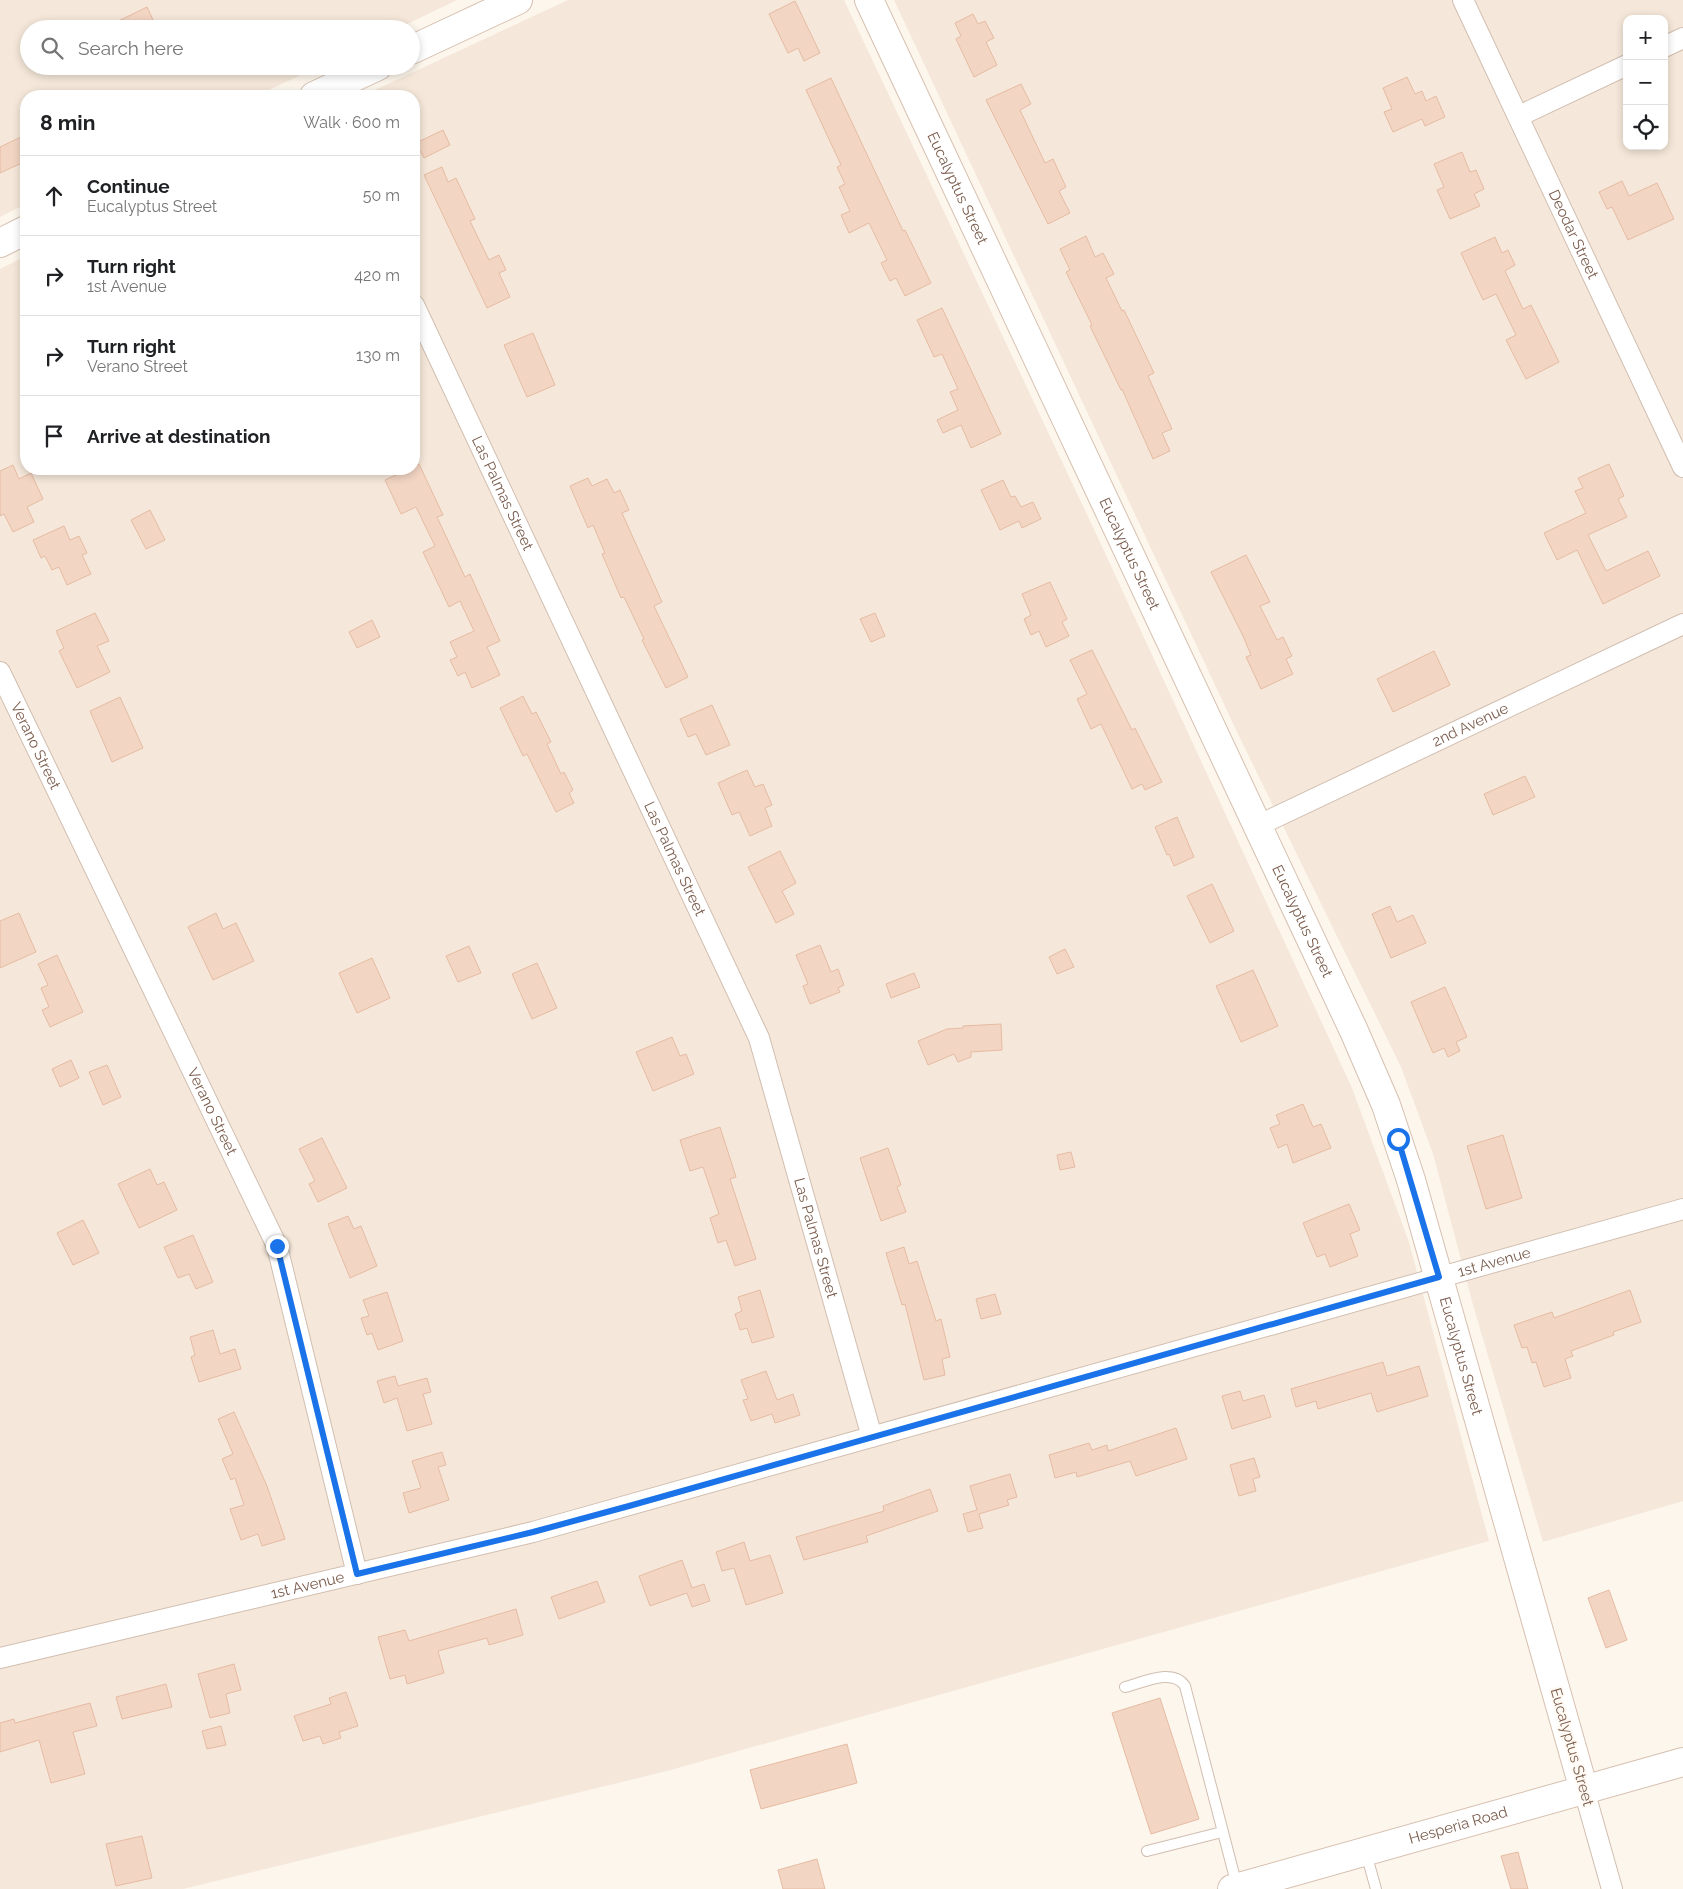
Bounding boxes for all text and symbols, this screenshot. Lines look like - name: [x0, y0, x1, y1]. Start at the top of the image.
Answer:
- map controls: [1623, 15, 1668, 150]
- button: +: [1623, 15, 1668, 60]
- search box: [20, 20, 420, 75]
- icon: search: [38, 34, 66, 62]
- text: Search here: [78, 37, 184, 59]
- button: −: [1623, 60, 1668, 105]
- button: locate: [1623, 105, 1668, 150]
- text: 8 min: [40, 110, 95, 135]
- text: Walk · 600 m: [303, 113, 400, 132]
- street label: Eucalyptus Street: [923, 129, 992, 247]
- text: Continue: [87, 175, 170, 197]
- icon: ahead: [40, 182, 68, 210]
- text: 50 m: [363, 186, 400, 205]
- street label: Deodar Street: [1545, 187, 1602, 282]
- text: Eucalyptus Street: [87, 197, 217, 216]
- text: Turn right: [87, 255, 176, 277]
- icon: right: [40, 262, 68, 290]
- text: 420 m: [354, 266, 400, 285]
- text: 1st Avenue: [87, 277, 167, 296]
- text: Turn right: [87, 335, 176, 357]
- icon: right: [40, 342, 68, 370]
- text: 130 m: [356, 346, 400, 365]
- text: Verano Street: [87, 357, 188, 376]
- icon: arrive: [40, 422, 68, 450]
- text: Arrive at destination: [87, 425, 271, 447]
- street label: Las Palmas Street: [468, 433, 537, 553]
- street label: Eucalyptus Street: [1095, 495, 1164, 613]
- street label: Verano Street: [7, 699, 64, 792]
- street label: 2nd Avenue: [1429, 699, 1511, 751]
- street label: Las Palmas Street: [640, 799, 709, 919]
- street label: Eucalyptus Street: [1268, 862, 1336, 980]
- street label: Verano Street: [183, 1065, 241, 1158]
- route start: [1387, 1128, 1410, 1151]
- street label: Las Palmas Street: [790, 1176, 841, 1300]
- route end: [266, 1235, 289, 1258]
- street label: 1st Avenue: [1456, 1243, 1533, 1281]
- street label: Eucalyptus Street: [1436, 1295, 1486, 1417]
- street label: 1st Avenue: [269, 1568, 346, 1603]
- street label: Eucalyptus Street: [1547, 1686, 1597, 1808]
- street label: Hesperia Road: [1407, 1803, 1510, 1848]

